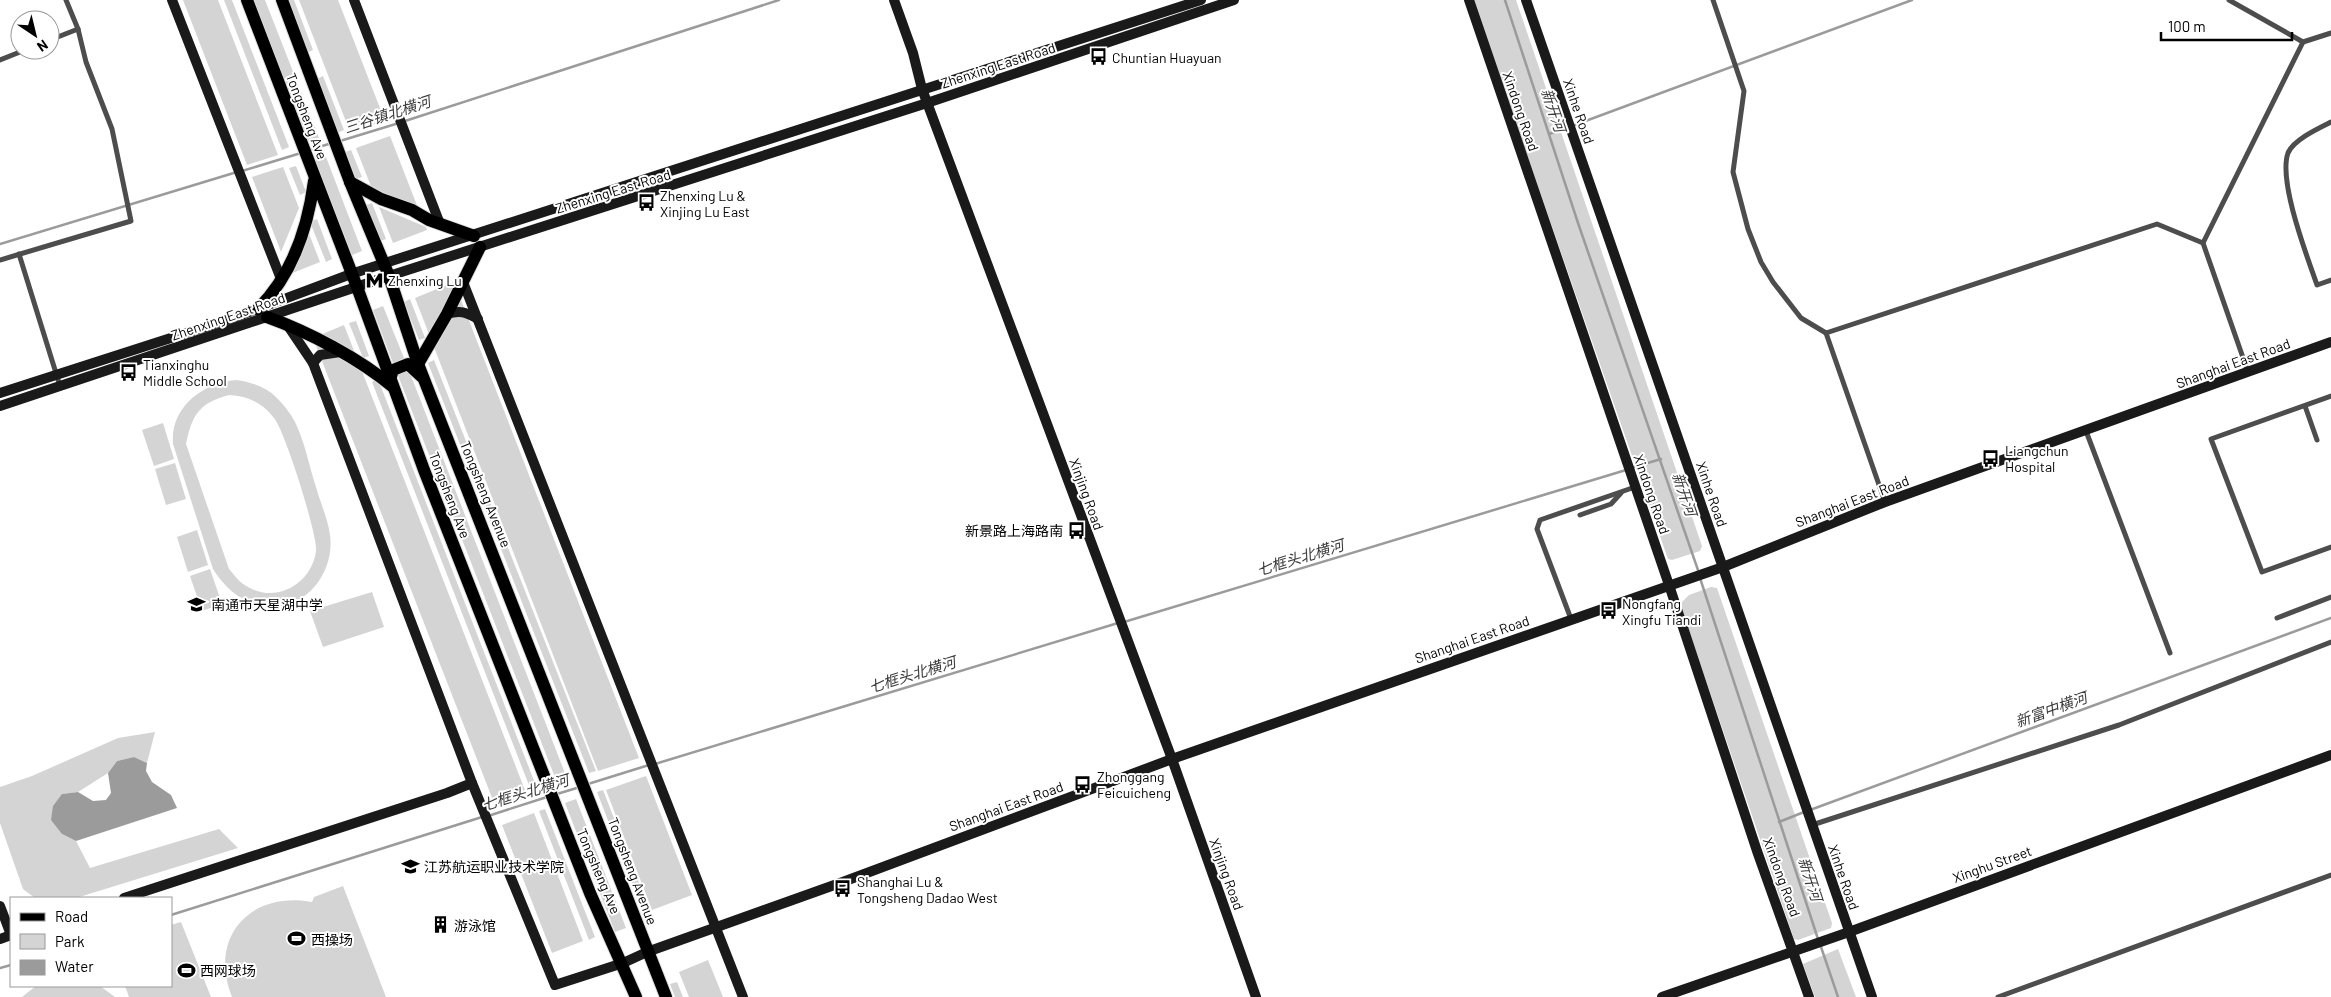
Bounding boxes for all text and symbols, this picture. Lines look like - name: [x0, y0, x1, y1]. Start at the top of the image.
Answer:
- north arrow: [10, 10, 60, 60]
- scale bar: [2161, 10, 2292, 42]
- text: 100 m: [2168, 17, 2206, 35]
- text: N: [34, 36, 51, 56]
- street label: Zhenxing East Road: [939, 38, 1057, 92]
- bus stop icon: Chuntian Huayuan: [1088, 47, 1108, 67]
- place label: Chuntian Huayuan: [1112, 49, 1222, 66]
- street label: Xindong Road: [1499, 69, 1543, 153]
- street label: Tongsheng Ave: [283, 70, 331, 162]
- street label: Xinhe Road: [1560, 76, 1598, 146]
- water label: 新开河: [1538, 86, 1571, 137]
- water label: 三谷镇北横河: [341, 91, 435, 136]
- street label: Zhenxing East Road: [553, 165, 673, 217]
- place label: Zhenxing Lu & Xinjing Lu East: [660, 187, 750, 220]
- bus stop icon: Zhenxing Lu & Xinjing Lu East: [636, 193, 656, 213]
- metro station icon: Zhenxing Lu: [364, 270, 384, 290]
- place label: Zhenxing Lu: [388, 272, 462, 289]
- street label: Zhenxing East Road: [169, 289, 287, 343]
- street label: Shanghai East Road: [2174, 334, 2292, 392]
- place label: Tianxinghu Middle School: [143, 356, 227, 389]
- bus stop icon: Tianxinghu Middle School: [119, 362, 139, 382]
- street label: Tongsheng Avenue: [457, 438, 515, 550]
- place label: Liangchun Hospital: [2005, 442, 2069, 475]
- bus stop icon: Liangchun Hospital: [1981, 448, 2001, 468]
- street label: Tongsheng Ave: [426, 449, 474, 541]
- street label: Xindong Road: [1630, 452, 1674, 536]
- street label: Xinjing Road: [1066, 456, 1108, 532]
- street label: Xinhe Road: [1693, 459, 1731, 529]
- water label: 新开河: [1669, 470, 1702, 521]
- street label: Shanghai East Road: [1793, 472, 1911, 530]
- bus stop icon: 新景路上海路南: [1067, 520, 1087, 540]
- place label: 新景路上海路南: [965, 522, 1063, 539]
- water label: 七框头北横河: [1254, 534, 1349, 579]
- school or university icon: 南通市天星湖中学: [187, 594, 207, 614]
- place label: Nongfang Xingfu Tiandi: [1622, 595, 1701, 628]
- place label: 南通市天星湖中学: [211, 596, 323, 613]
- bus stop icon: Nongfang Xingfu Tiandi: [1598, 601, 1618, 621]
- street label: Shanghai East Road: [1412, 611, 1532, 667]
- water label: 七框头北横河: [866, 651, 961, 696]
- water label: 新富中横河: [2013, 687, 2092, 730]
- place label: Zhonggang Feicuicheng: [1097, 768, 1171, 801]
- water label: 七框头北横河: [479, 769, 574, 814]
- bus stop icon: Zhonggang Feicuicheng: [1073, 774, 1093, 794]
- street label: Shanghai East Road: [947, 777, 1065, 835]
- street label: Tongsheng Avenue: [605, 815, 661, 927]
- street label: Tongsheng Ave: [573, 826, 625, 916]
- street label: Xindong Road: [1760, 835, 1804, 919]
- street label: Xinjing Road: [1206, 836, 1248, 912]
- street label: Xinhe Road: [1825, 842, 1863, 912]
- street label: Xinghu Street: [1950, 842, 2034, 886]
- water label: 新开河: [1795, 855, 1827, 906]
- school or university icon: 江苏航运职业技术学院: [400, 856, 420, 876]
- place label: 江苏航运职业技术学院: [424, 858, 564, 875]
- place label: Shanghai Lu & Tongsheng Dadao West: [857, 873, 998, 906]
- bus stop icon: Shanghai Lu & Tongsheng Dadao West: [833, 879, 853, 899]
- legend: [10, 897, 172, 987]
- text: Road: [55, 907, 88, 925]
- building icon: 游泳馆: [430, 915, 450, 935]
- place label: 游泳馆: [454, 917, 496, 934]
- sports icon: 西操场: [287, 929, 307, 949]
- place label: 西操场: [311, 931, 353, 948]
- text: Park: [55, 932, 85, 950]
- text: Water: [55, 957, 94, 975]
- sports icon: 西网球场: [176, 960, 196, 980]
- place label: 西网球场: [200, 962, 256, 979]

